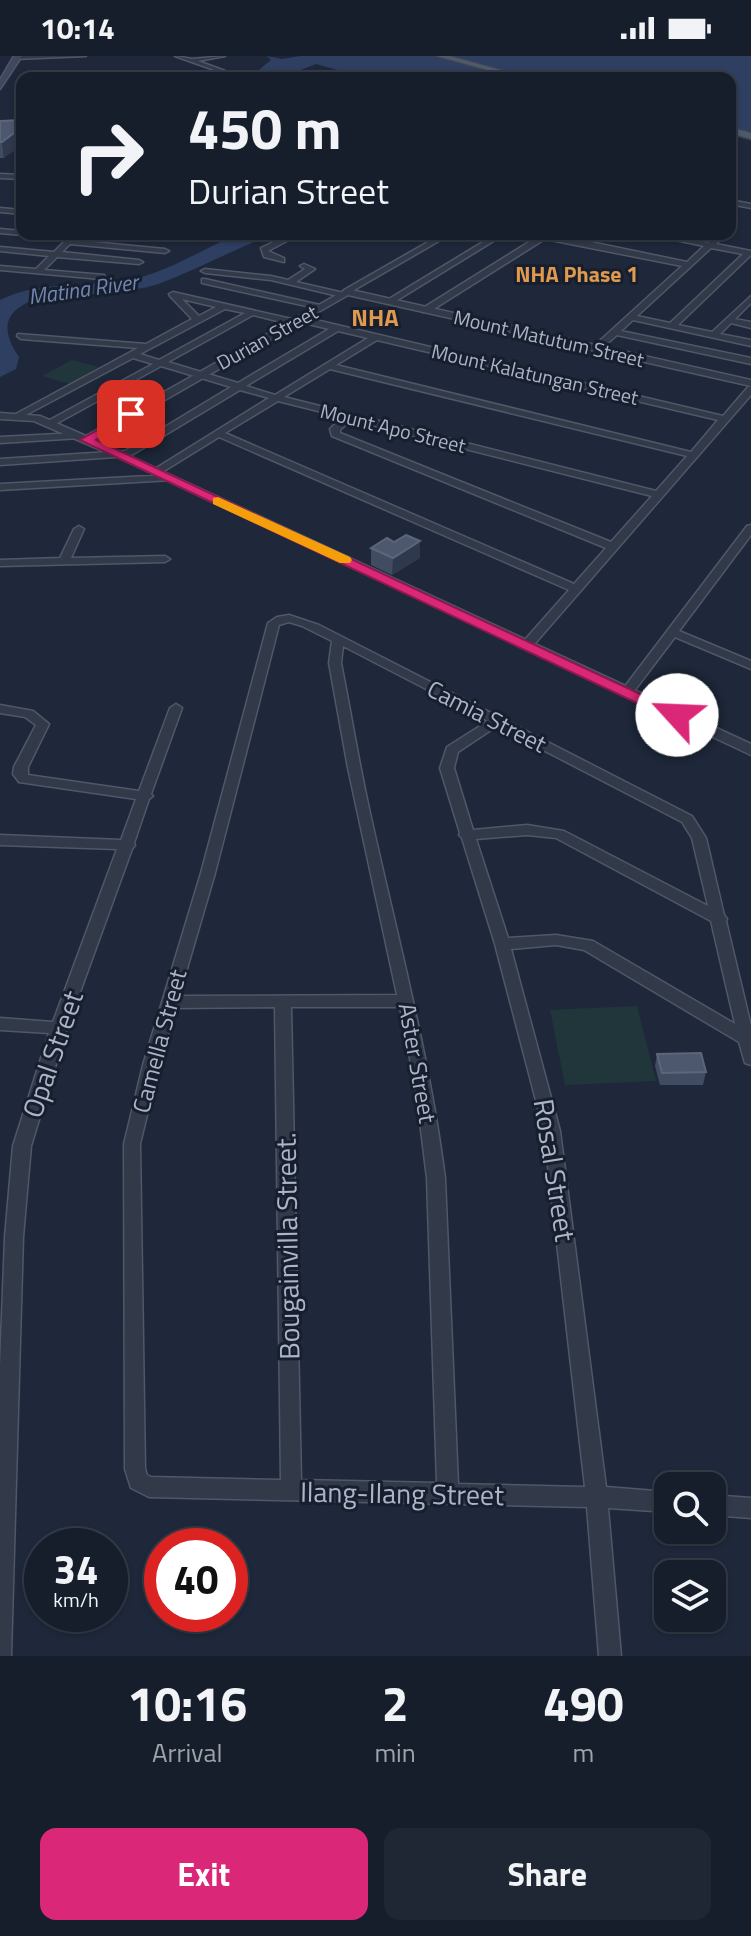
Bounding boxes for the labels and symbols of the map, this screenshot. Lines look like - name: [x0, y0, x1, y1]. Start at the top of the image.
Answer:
- district label: NHA Phase 1: [515, 257, 639, 291]
- water label: Matina River: [26, 264, 143, 313]
- street label: Durian Street: [211, 296, 323, 378]
- district label: NHA: [351, 299, 399, 335]
- street label: Mount Matutum Street: [451, 301, 647, 375]
- street label: Mount Kalatungan Street: [429, 335, 641, 413]
- pin: [97, 380, 165, 448]
- street label: Mount Apo Street: [317, 395, 469, 461]
- street label: Camia Street: [421, 671, 553, 762]
- position arrow: [635, 673, 719, 757]
- street label: Camella Street: [123, 965, 196, 1117]
- street label: Opal Street: [10, 984, 94, 1123]
- street label: Aster Street: [390, 1000, 446, 1126]
- street label: Rosal Street: [523, 1096, 587, 1244]
- street label: Bougainvilla Street.: [264, 1132, 310, 1360]
- street label: Ilang-Ilang Street: [300, 1470, 504, 1516]
- speed limit sign: 40: [144, 1528, 248, 1632]

